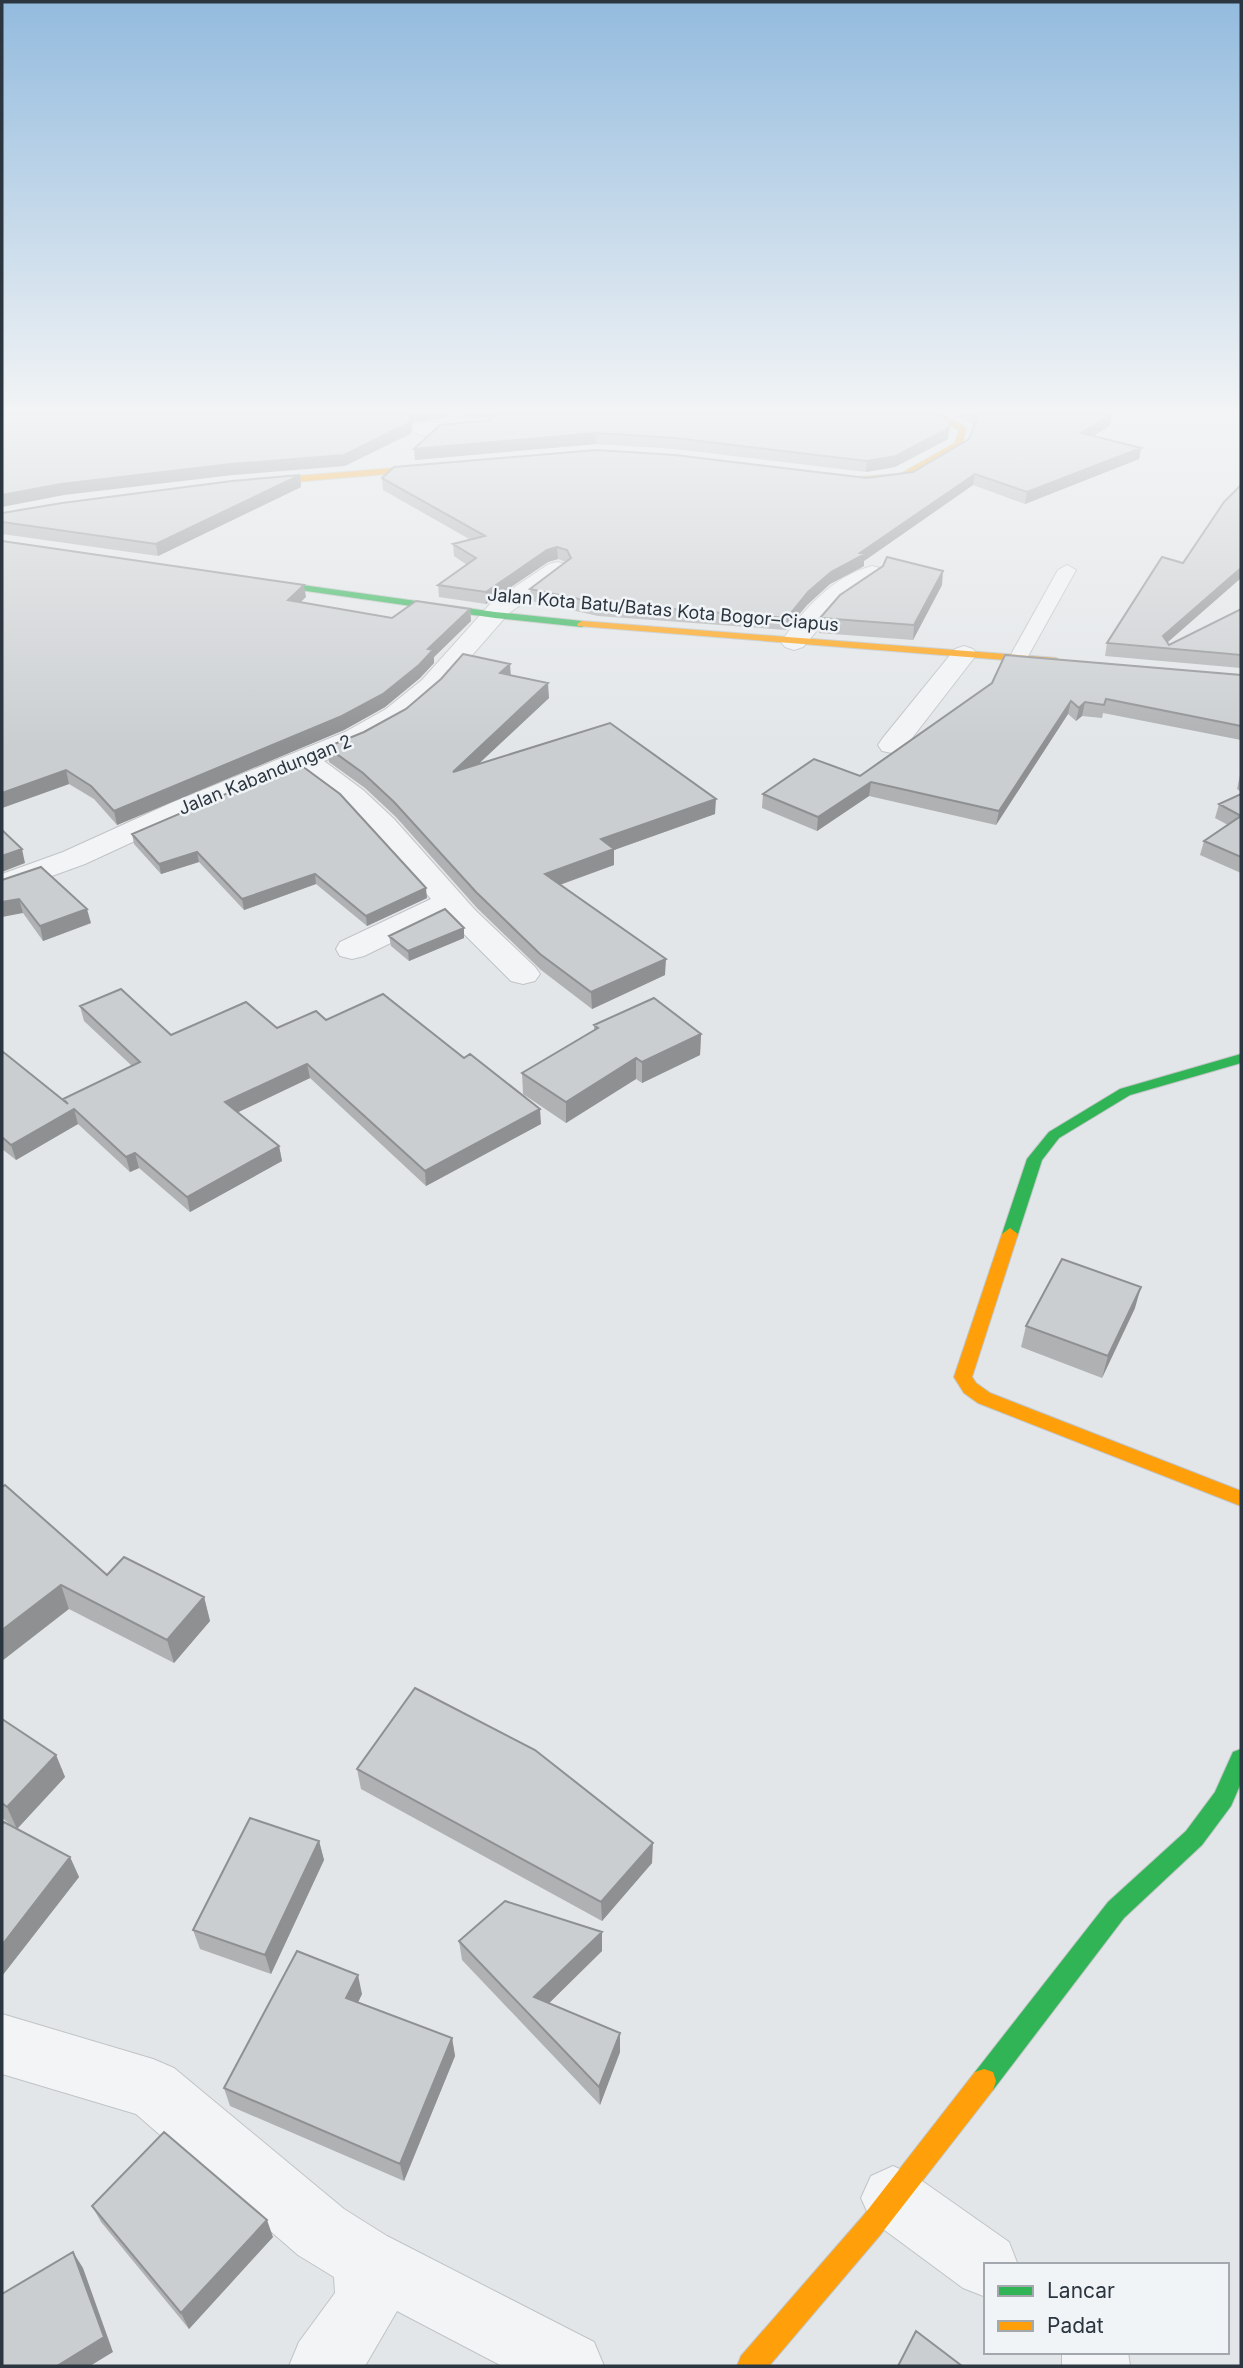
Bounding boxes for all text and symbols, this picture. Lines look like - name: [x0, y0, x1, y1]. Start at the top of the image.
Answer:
- street label: Jalan Kota Batu/Batas Kota Bogor–Ciapus: [486, 584, 840, 635]
- street label: Jalan Kabandungan 2: [175, 730, 354, 819]
- legend: [984, 2263, 1229, 2354]
- text: Lancar: [1047, 2278, 1115, 2303]
- text: Padat: [1047, 2313, 1104, 2338]

